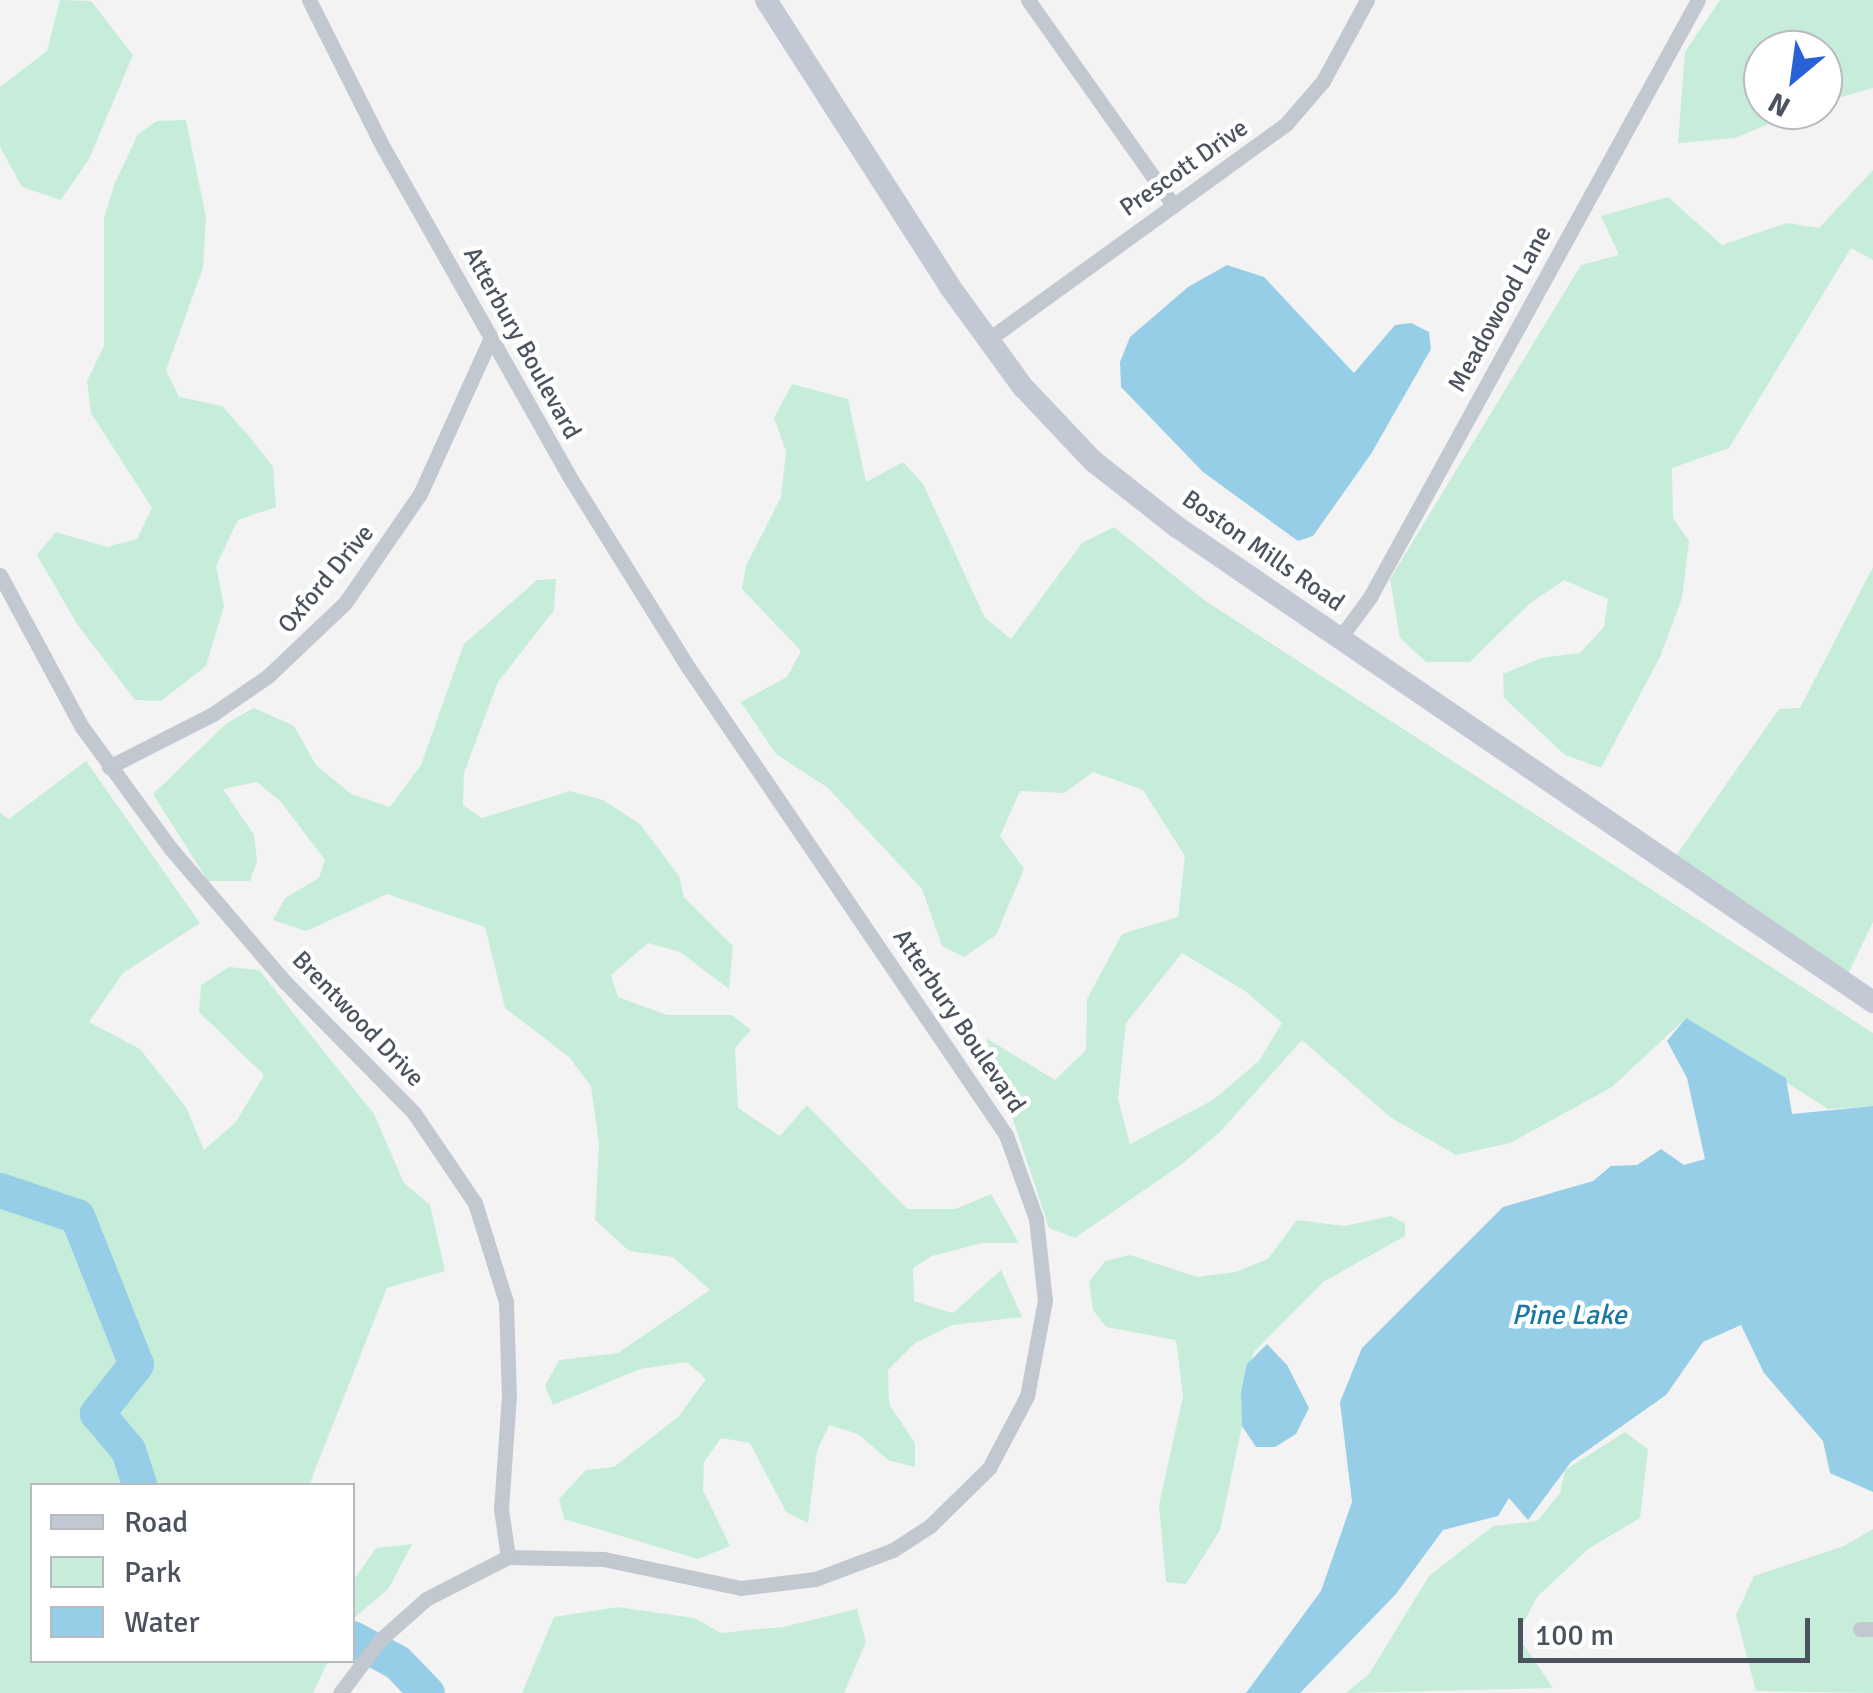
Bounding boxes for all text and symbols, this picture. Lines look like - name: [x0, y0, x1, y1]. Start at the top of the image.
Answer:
- north arrow: [1743, 30, 1843, 130]
- text: N: [1763, 85, 1796, 124]
- street label: Prescott Drive: [1114, 113, 1254, 223]
- street label: Meadowood Lane: [1442, 221, 1558, 397]
- street label: Atterbury Boulevard: [457, 242, 587, 444]
- street label: Boston Mills Road: [1176, 484, 1350, 618]
- street label: Oxford Drive: [272, 519, 380, 639]
- street label: Atterbury Boulevard: [886, 923, 1032, 1119]
- street label: Brentwood Drive: [286, 945, 430, 1093]
- water label: Pine Lake: [1512, 1298, 1626, 1332]
- legend: [30, 1483, 355, 1663]
- text: Road: [124, 1504, 188, 1541]
- text: Park: [124, 1554, 182, 1591]
- scale bar: [1523, 1598, 1816, 1660]
- text: Water: [124, 1604, 200, 1641]
- text: 100 m: [1535, 1617, 1614, 1654]

